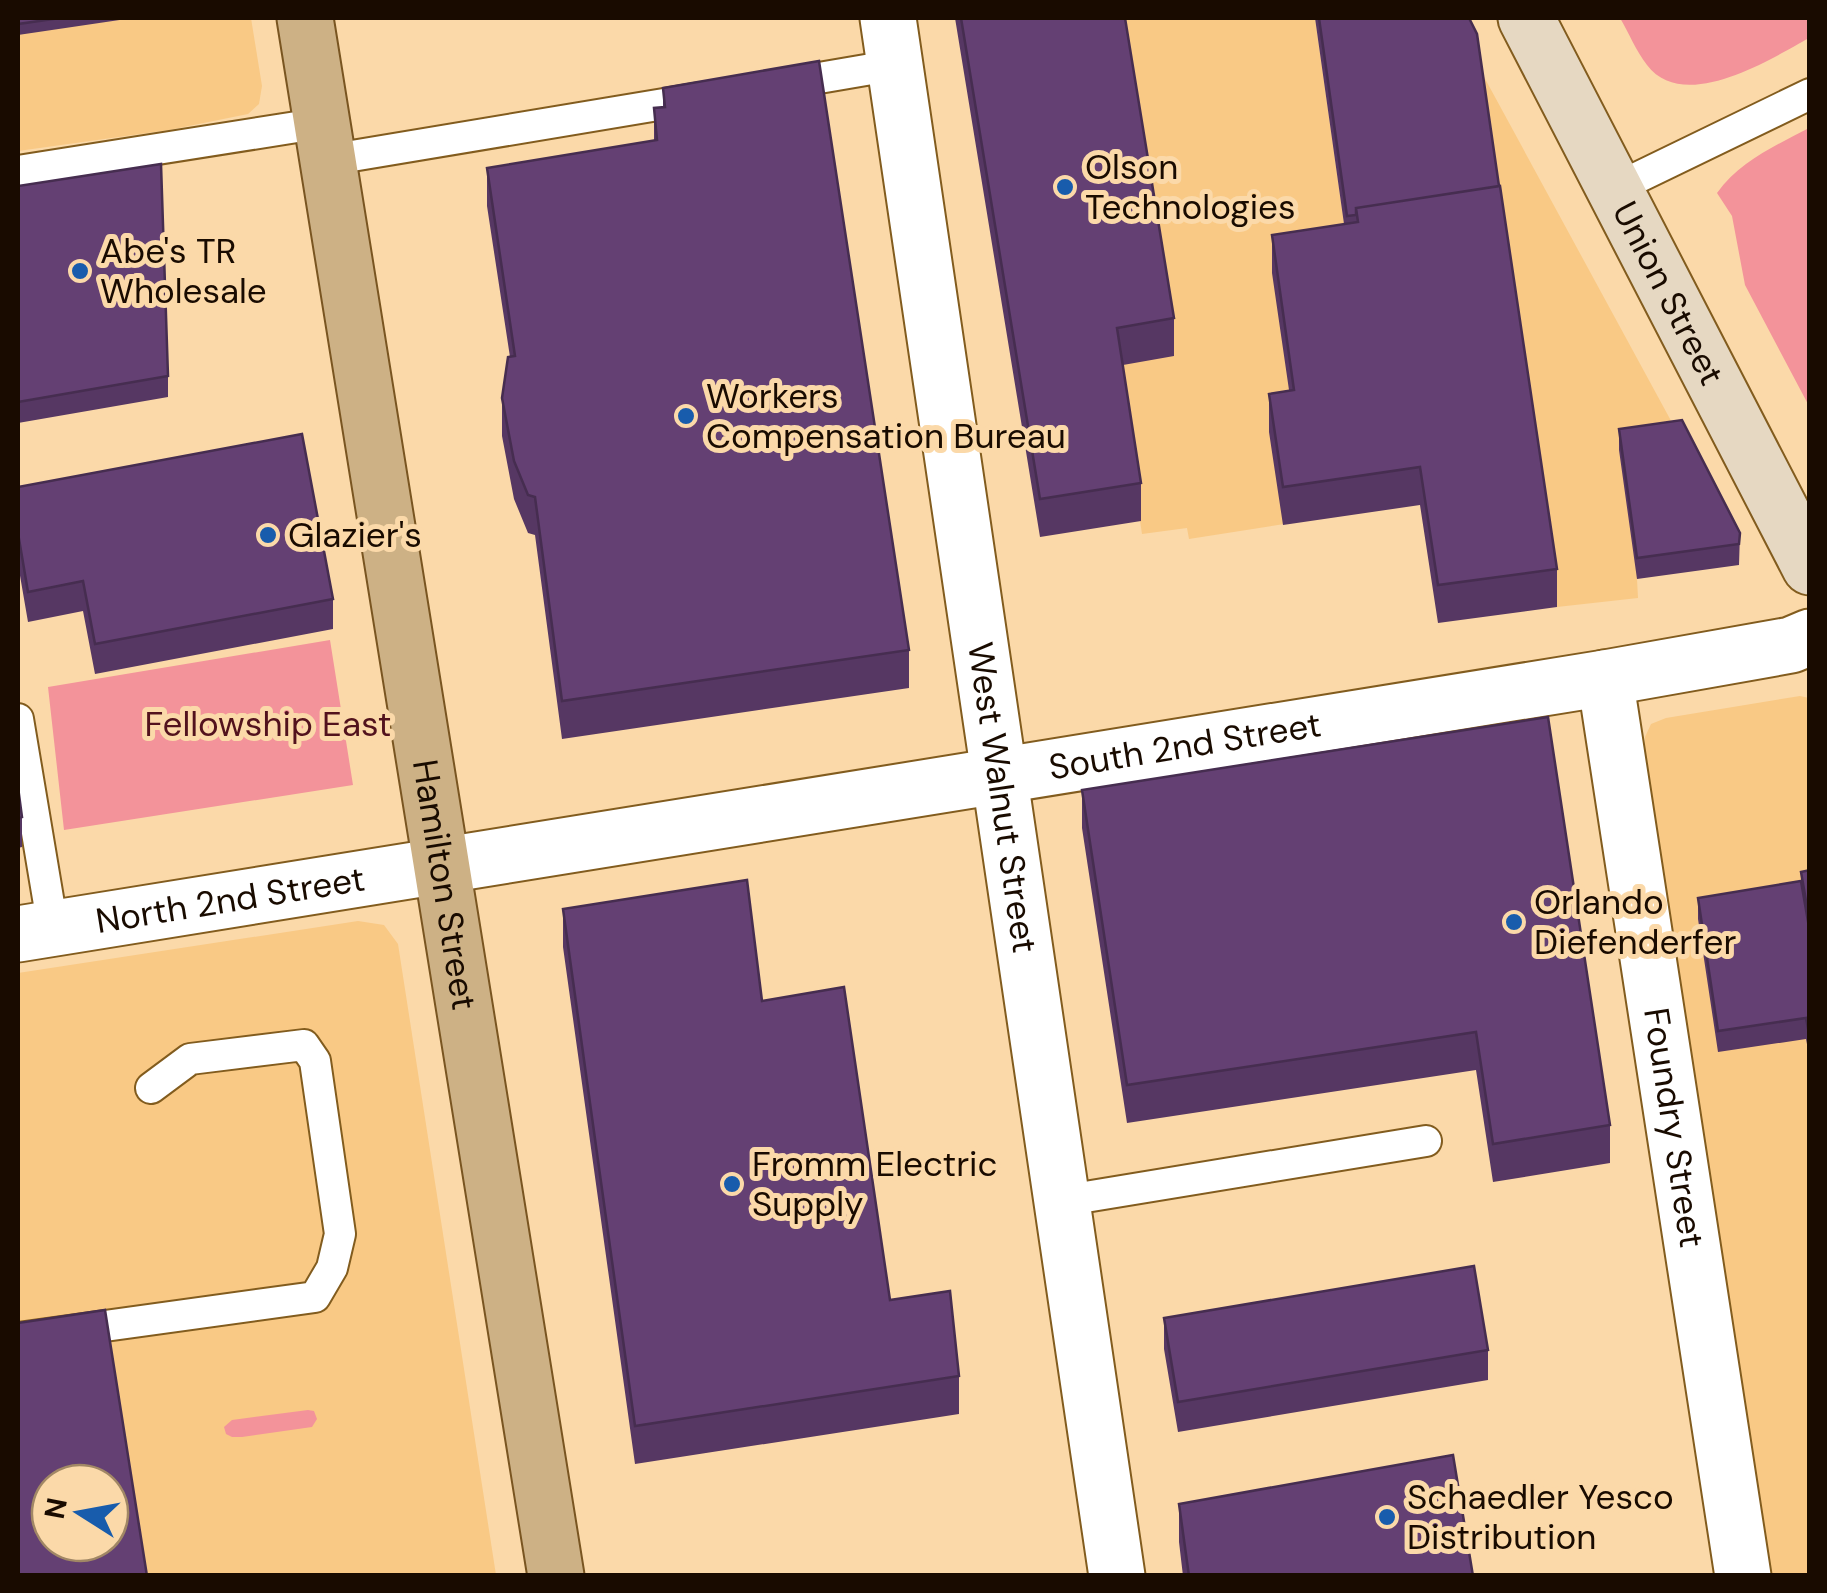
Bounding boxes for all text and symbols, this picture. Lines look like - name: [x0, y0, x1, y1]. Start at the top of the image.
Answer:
- place label: Olson Technologies: [1085, 144, 1296, 230]
- marker: Olson Technologies: [1054, 176, 1076, 198]
- street label: Union Street: [1602, 194, 1735, 393]
- place label: Abe's TR Wholesale: [100, 228, 267, 314]
- marker: Abe's TR Wholesale: [69, 260, 91, 282]
- place label: Workers Compensation Bureau: [706, 373, 1066, 459]
- marker: Workers Compensation Bureau: [675, 405, 697, 427]
- place label: Glazier's: [288, 512, 422, 558]
- marker: Glazier's: [257, 524, 279, 546]
- street label: West Walnut Street: [957, 639, 1048, 956]
- park label: Fellowship East: [145, 701, 391, 747]
- street label: South 2nd Street: [1045, 701, 1324, 790]
- street label: Hamilton Street: [402, 756, 487, 1013]
- street label: North 2nd Street: [92, 855, 368, 944]
- place label: Orlando Diefenderfer: [1534, 879, 1736, 965]
- marker: Orlando Diefenderfer: [1503, 911, 1525, 933]
- street label: Foundry Street: [1633, 1005, 1715, 1251]
- place label: Fromm Electric Supply: [752, 1141, 998, 1227]
- marker: Fromm Electric Supply: [721, 1173, 743, 1195]
- north arrow: [30, 1463, 130, 1563]
- place label: Schaedler Yesco Distribution: [1407, 1474, 1674, 1560]
- text: N: [36, 1495, 76, 1522]
- marker: Schaedler Yesco Distribution: [1376, 1506, 1398, 1528]

